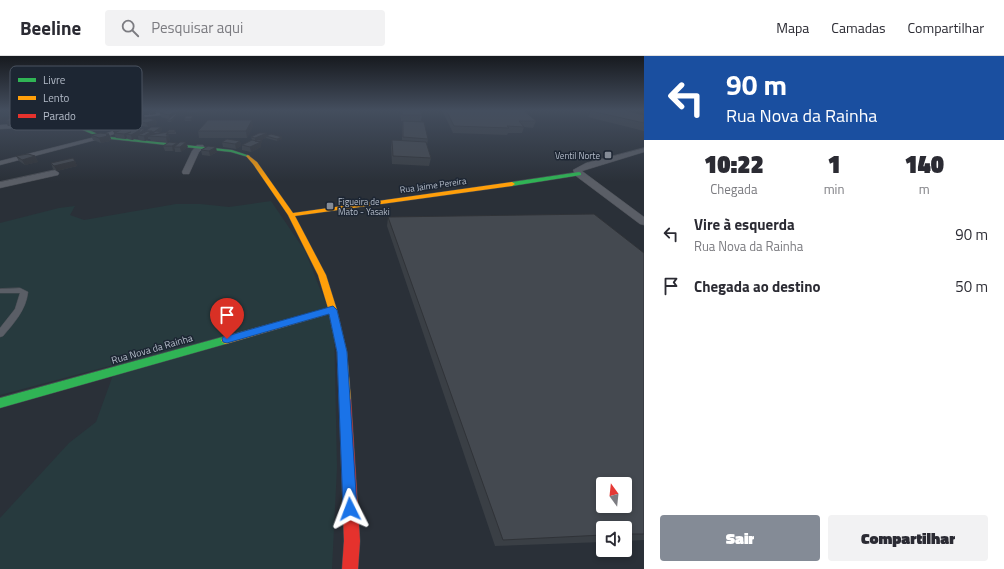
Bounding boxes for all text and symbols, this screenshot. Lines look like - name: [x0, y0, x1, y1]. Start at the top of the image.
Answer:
- search box: [105, 10, 385, 46]
- text: Beeline: [20, 13, 81, 42]
- text: Pesquisar aqui: [151, 16, 243, 39]
- icon: search: [119, 17, 141, 39]
- text: Mapa: [776, 17, 809, 38]
- text: Camadas: [831, 17, 886, 38]
- text: Compartilhar: [908, 17, 984, 38]
- text: 90 m: [726, 63, 787, 106]
- legend: [10, 66, 142, 130]
- text: Livre: [43, 72, 66, 88]
- icon: left: [660, 72, 712, 124]
- text: Lento: [43, 90, 70, 106]
- text: Rua Nova da Rainha: [726, 102, 877, 129]
- text: Parado: [43, 108, 76, 124]
- text: 10:22: [704, 146, 764, 182]
- text: 1: [827, 146, 841, 182]
- text: 140: [904, 146, 944, 182]
- place label: Ventil Norte: [555, 149, 600, 162]
- marker: Ventil Norte: [603, 150, 613, 160]
- street label: Rua Jaime Pereira: [399, 174, 468, 196]
- text: Chegada: [710, 179, 757, 199]
- text: min: [824, 179, 844, 199]
- text: m: [919, 179, 930, 199]
- place label: Figueira de Mato - Yasaki: [338, 195, 390, 218]
- marker: Figueira de Mato - Yasaki: [325, 201, 335, 211]
- text: Vire à esquerda: [694, 213, 795, 236]
- icon: left: [660, 223, 682, 245]
- text: 90 m: [955, 223, 988, 246]
- text: Rua Nova da Rainha: [694, 236, 803, 256]
- icon: arrive: [660, 275, 682, 297]
- text: Chegada ao destino: [694, 275, 820, 298]
- text: 50 m: [955, 275, 988, 298]
- pin: [210, 298, 244, 339]
- icon: arrive: [216, 304, 238, 326]
- street label: Rua Nova da Rainha: [110, 330, 194, 368]
- north arrow: [596, 477, 632, 513]
- map controls: [596, 477, 632, 557]
- position arrow: [329, 488, 371, 530]
- button: Sair: [660, 515, 820, 561]
- button: Compartilhar: [828, 515, 988, 561]
- button: sound: [596, 521, 632, 557]

